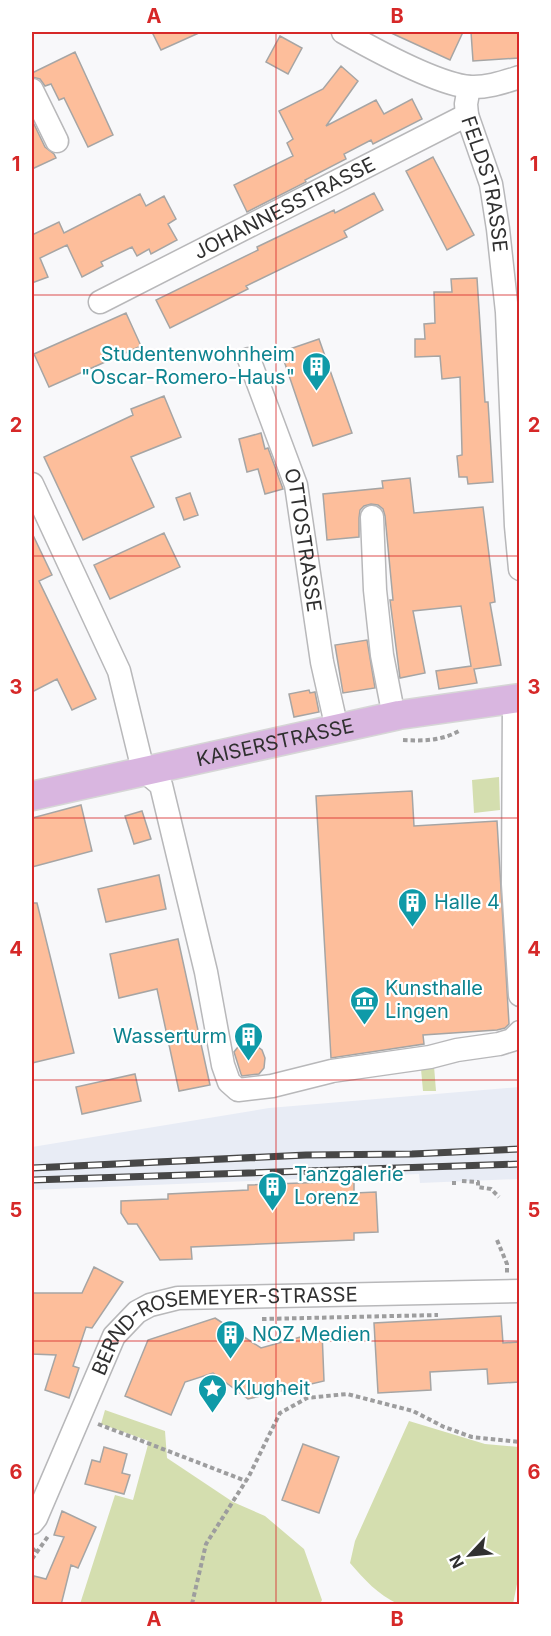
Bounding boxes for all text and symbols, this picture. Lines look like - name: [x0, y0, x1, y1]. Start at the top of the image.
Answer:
- text: A: [147, 4, 162, 28]
- text: B: [390, 4, 404, 28]
- street label: FELDSTRASSE: [456, 113, 512, 253]
- text: 1: [12, 152, 20, 176]
- street label: JOHANNESSTRASSE: [190, 152, 379, 264]
- text: 1: [530, 152, 538, 176]
- place label: Studentenwohnheim "Oscar-Romero-Haus": [81, 342, 295, 389]
- building icon: Studentenwohnheim "Oscar-Romero-Haus": [300, 350, 332, 392]
- text: 2: [10, 413, 22, 437]
- text: 2: [528, 413, 540, 437]
- street label: OTTOSTRASSE: [279, 465, 327, 614]
- text: 3: [10, 675, 22, 699]
- text: 3: [528, 675, 540, 699]
- street label: KAISERSTRASSE: [194, 713, 356, 771]
- building icon: Halle 4: [397, 886, 429, 928]
- place label: Halle 4: [434, 890, 500, 914]
- text: 4: [9, 937, 23, 961]
- text: 4: [527, 937, 541, 961]
- place label: Kunsthalle Lingen: [385, 976, 483, 1023]
- museum icon: Kunsthalle Lingen: [348, 984, 380, 1026]
- building icon: Wasserturm: [232, 1020, 264, 1062]
- place label: Wasserturm: [113, 1024, 227, 1048]
- place label: Tanzgalerie Lorenz: [294, 1162, 404, 1209]
- building icon: Tanzgalerie Lorenz: [257, 1170, 289, 1212]
- text: 5: [10, 1198, 22, 1222]
- text: 5: [528, 1198, 540, 1222]
- street label: BERND-ROSEMEYER-STRASSE: [87, 1282, 358, 1379]
- building icon: NOZ Medien: [215, 1318, 247, 1360]
- place label: NOZ Medien: [252, 1322, 371, 1346]
- place icon: Klugheit: [196, 1372, 228, 1414]
- place label: Klugheit: [233, 1376, 311, 1400]
- text: 6: [10, 1460, 23, 1484]
- text: 6: [528, 1460, 541, 1484]
- north arrow: [440, 1525, 500, 1585]
- text: N: [445, 1552, 468, 1571]
- text: A: [147, 1607, 162, 1631]
- text: B: [390, 1607, 404, 1631]

